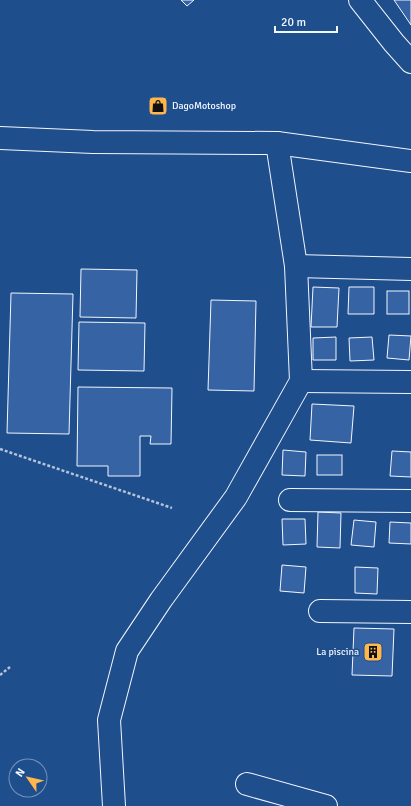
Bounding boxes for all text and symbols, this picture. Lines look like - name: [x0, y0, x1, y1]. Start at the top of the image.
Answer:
- scale bar: [275, 8, 337, 34]
- text: 20 m: [281, 15, 306, 30]
- shop icon: DagoMotoshop: [147, 95, 169, 117]
- place label: DagoMotoshop: [172, 100, 236, 112]
- building icon: La piscina: [362, 641, 384, 663]
- place label: La piscina: [316, 646, 359, 658]
- north arrow: [8, 758, 48, 798]
- text: N: [13, 766, 28, 779]

